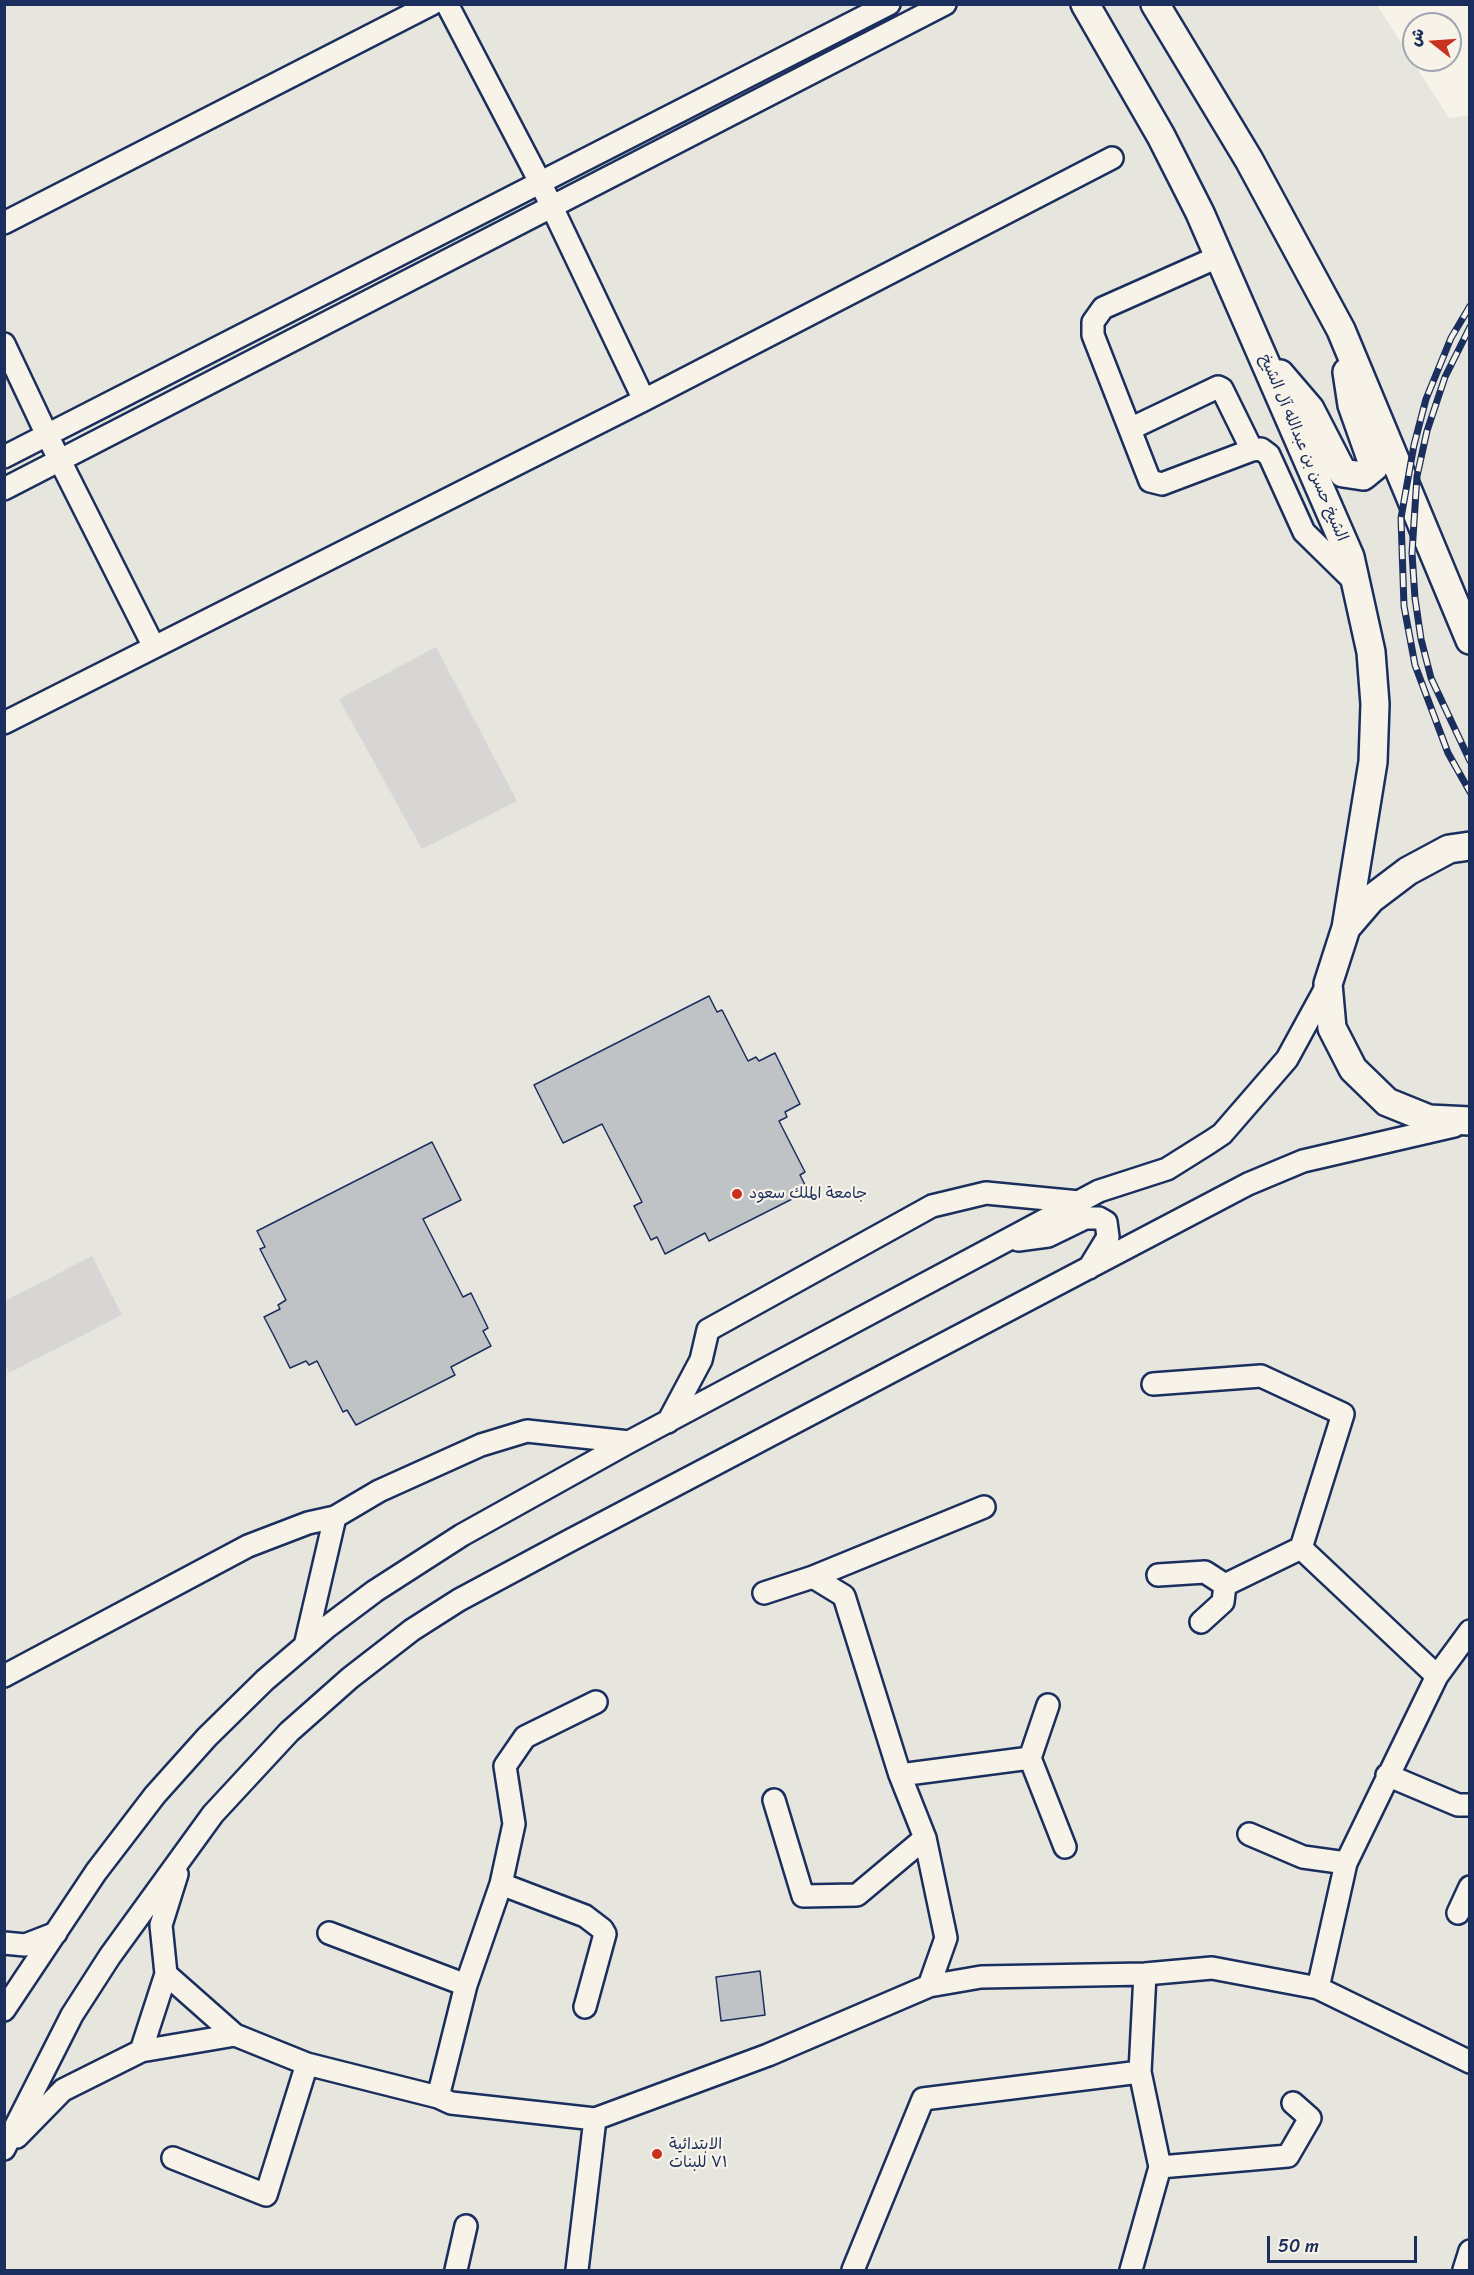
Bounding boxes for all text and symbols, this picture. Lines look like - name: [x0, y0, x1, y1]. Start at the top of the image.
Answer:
- north arrow: [1402, 12, 1462, 72]
- text: ش: [1400, 25, 1433, 50]
- street label: الشيخ حسن بن عبدالله آل الشيخ: [1255, 351, 1351, 545]
- place label: جامعة الملك سعود: [749, 1184, 867, 1204]
- marker: جامعة الملك سعود: [730, 1187, 744, 1201]
- place label: الابتدائية ٧١ للبنات: [669, 2135, 728, 2173]
- marker: الابتدائية ٧١ للبنات: [650, 2147, 664, 2161]
- scale bar: [1270, 2224, 1420, 2262]
- text: 50 m: [1278, 2230, 1319, 2262]

